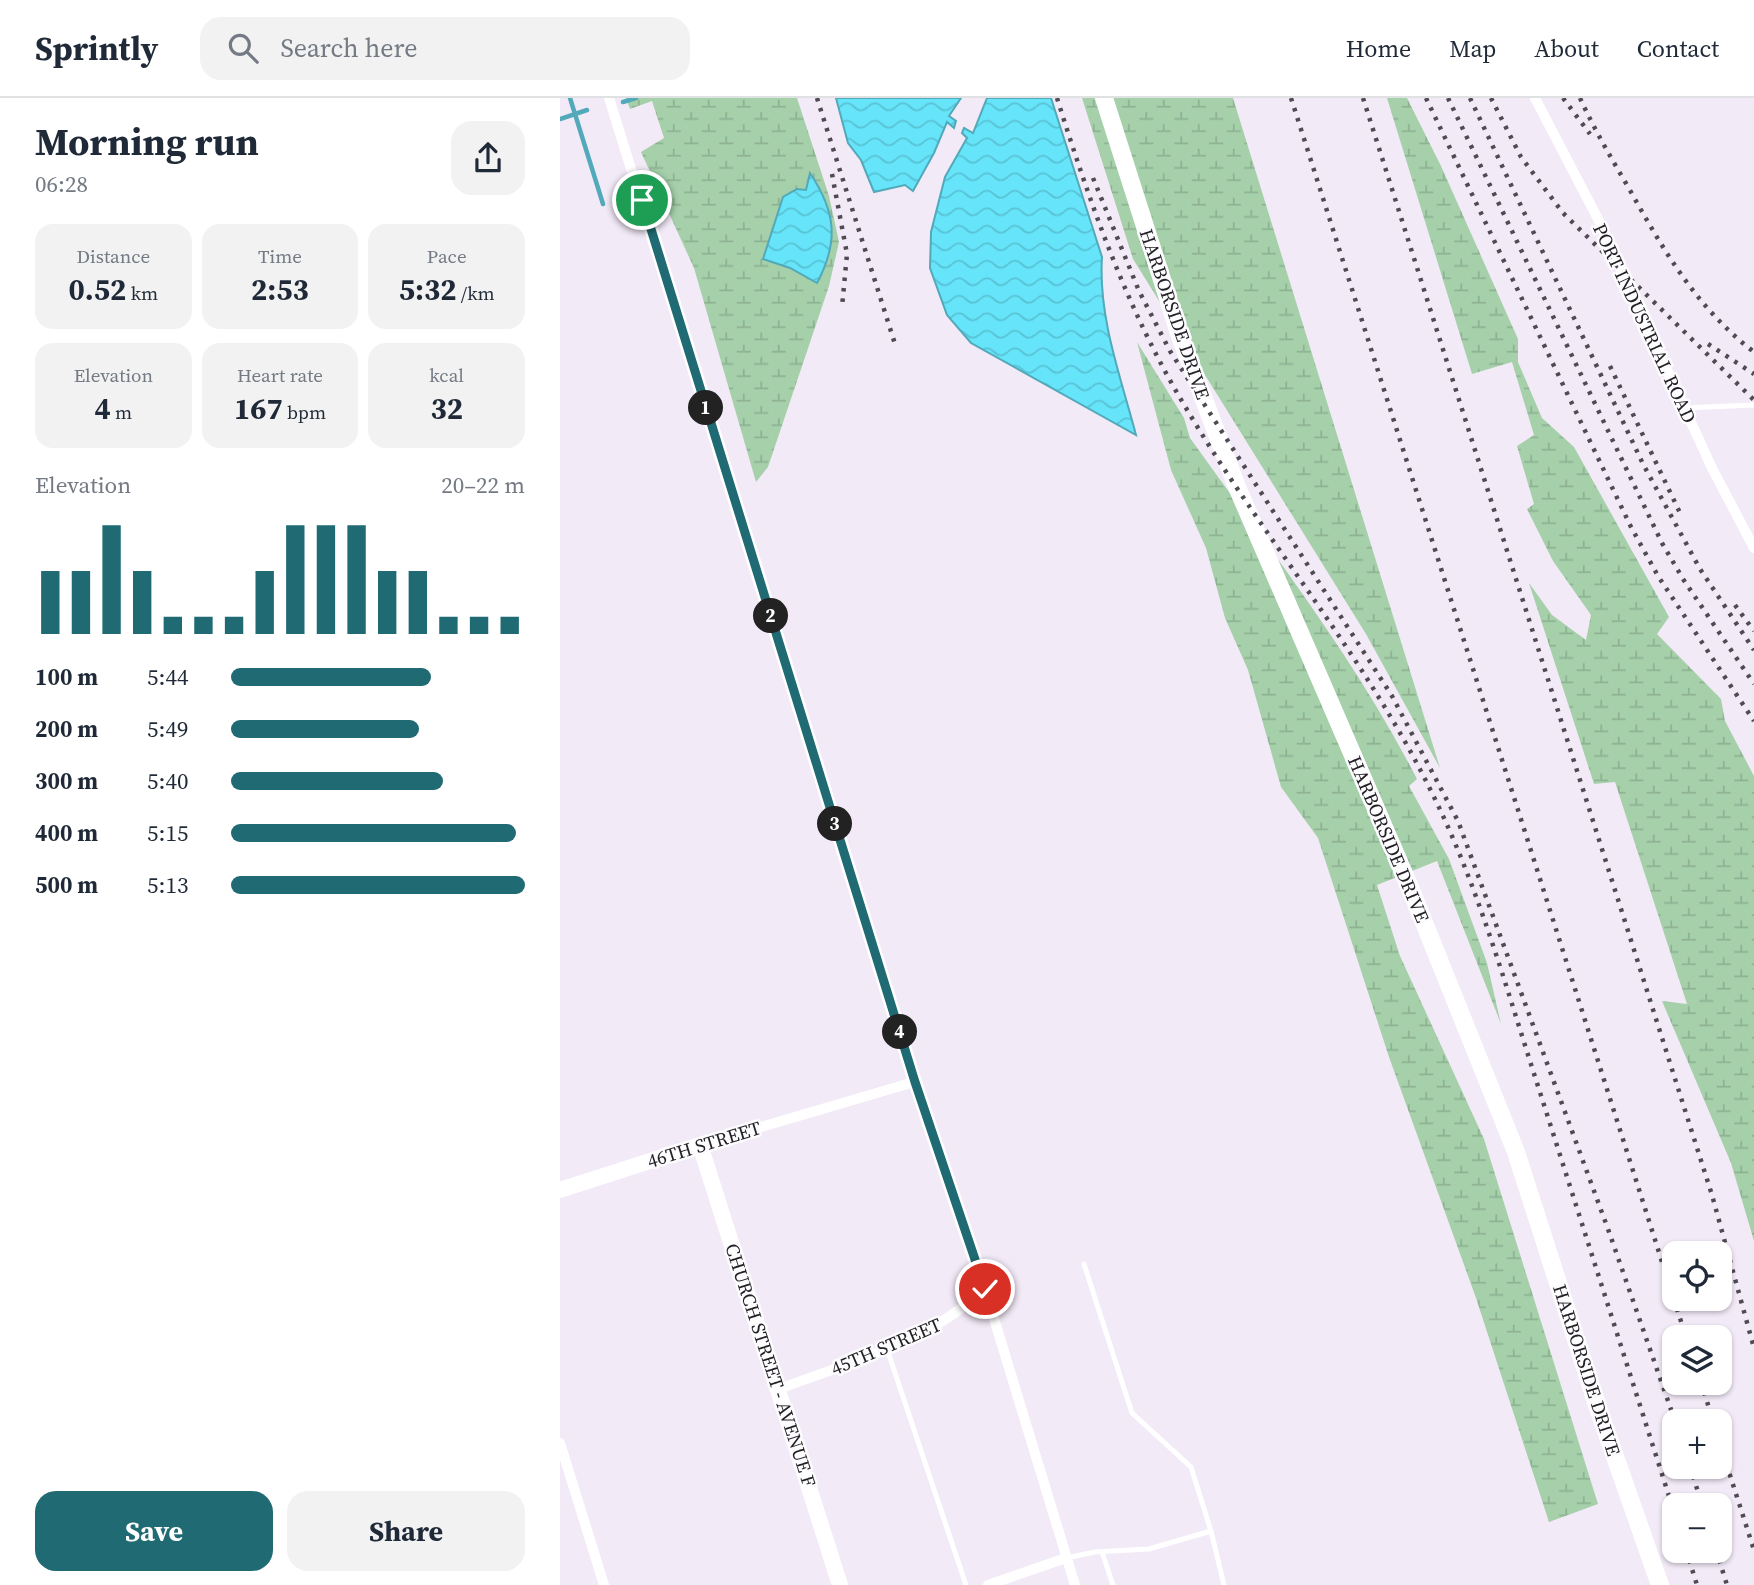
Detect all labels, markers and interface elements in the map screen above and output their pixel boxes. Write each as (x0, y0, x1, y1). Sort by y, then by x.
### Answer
search box (200, 17, 690, 80)
text: Sprintly (35, 26, 158, 71)
icon: search (224, 29, 262, 67)
text: Search here (280, 30, 418, 66)
text: Home (1346, 32, 1411, 65)
text: Map (1449, 32, 1496, 65)
text: About (1534, 32, 1599, 65)
text: Contact (1637, 32, 1719, 65)
text: Morning run (35, 116, 259, 168)
button: share (451, 121, 525, 195)
text: 06:28 (35, 168, 88, 200)
pin (612, 170, 672, 230)
icon: arrive (623, 181, 661, 219)
street label: PORT INDUSTRIAL ROAD (1587, 219, 1703, 427)
street label: HARBORSIDE DRIVE (1134, 225, 1216, 403)
text: Distance (77, 243, 150, 269)
text: Time (258, 243, 302, 269)
text: Pace (427, 243, 467, 269)
text: 0.52 (68, 269, 126, 310)
text: 2:53 (251, 269, 309, 310)
text: 5:32 (399, 269, 456, 310)
text: km (126, 280, 158, 306)
text: /km (456, 280, 495, 306)
text: Elevation (74, 362, 153, 388)
text: Heart rate (237, 362, 323, 388)
text: kcal (429, 362, 464, 388)
text: 4 (94, 388, 111, 429)
text: 167 (234, 388, 283, 429)
text: 32 (430, 388, 463, 429)
pin: 1 (688, 390, 724, 426)
text: 1 (700, 394, 711, 420)
text: m (111, 399, 132, 425)
text: bpm (283, 399, 326, 425)
text: Elevation (35, 469, 131, 501)
text: 20–22 m (441, 469, 525, 501)
pin: 2 (754, 598, 788, 634)
text: 2 (765, 602, 776, 628)
text: 100 m (35, 661, 98, 693)
text: 5:44 (147, 661, 188, 693)
text: 200 m (35, 713, 98, 745)
text: 5:49 (147, 713, 188, 745)
street label: HARBORSIDE DRIVE (1342, 752, 1436, 926)
text: 300 m (35, 765, 98, 797)
text: 5:40 (147, 765, 188, 797)
pin: 3 (818, 806, 852, 842)
text: 3 (829, 810, 840, 836)
text: 400 m (35, 817, 98, 849)
text: 5:15 (147, 817, 188, 849)
text: 500 m (35, 869, 98, 901)
text: 5:13 (147, 869, 188, 901)
pin: 4 (882, 1014, 918, 1049)
text: 4 (894, 1018, 905, 1044)
street label: 46TH STREET (644, 1114, 765, 1174)
street label: CHURCH STREET - AVENUE F (719, 1240, 823, 1490)
map controls (1662, 1241, 1732, 1563)
button: locate (1662, 1241, 1732, 1311)
pin (955, 1259, 1015, 1319)
icon: check (966, 1270, 1004, 1308)
street label: HARBORSIDE DRIVE (1547, 1281, 1627, 1459)
street label: 45TH STREET (827, 1311, 946, 1381)
button: layers (1662, 1325, 1732, 1395)
button: + (1662, 1409, 1732, 1479)
button: Save (35, 1491, 273, 1571)
button: Share (287, 1491, 525, 1571)
button: − (1662, 1493, 1732, 1563)

